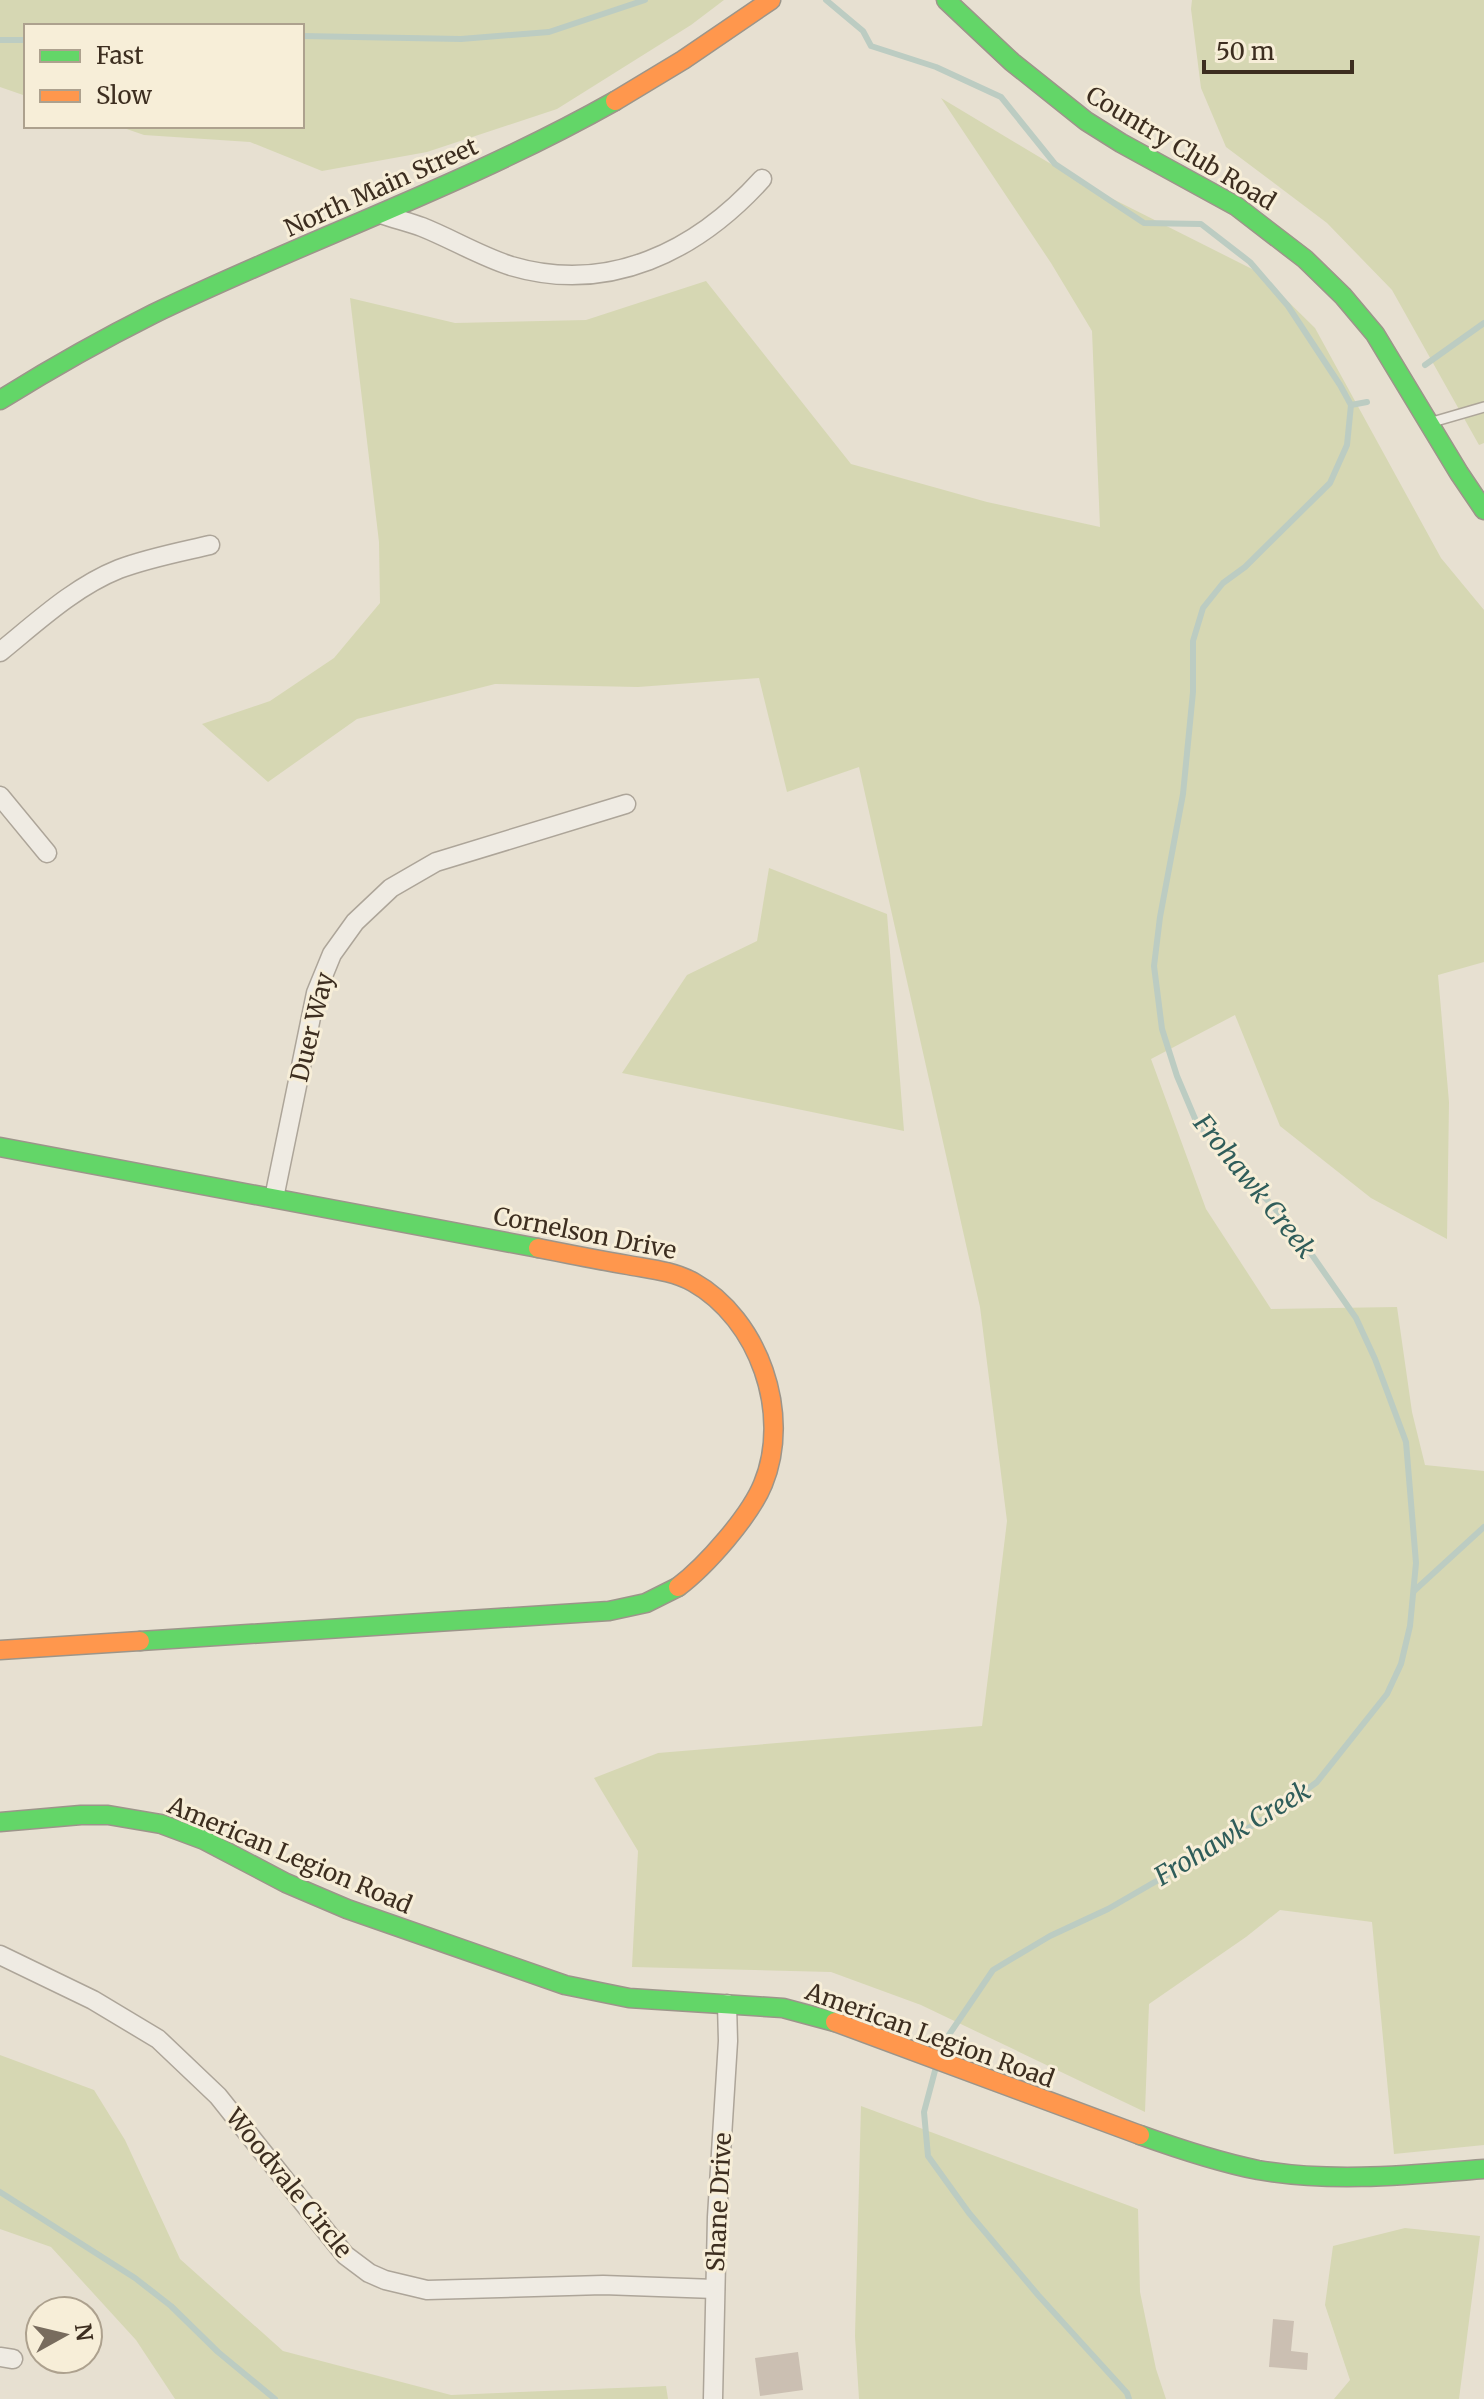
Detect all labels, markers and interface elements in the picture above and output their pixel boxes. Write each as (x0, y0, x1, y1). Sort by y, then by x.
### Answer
legend (24, 24, 304, 128)
scale bar (1204, 24, 1352, 74)
text: 50 m (1216, 36, 1275, 67)
text: Fast (96, 40, 144, 71)
street label: Country Club Road (1080, 79, 1282, 217)
text: Slow (96, 80, 152, 111)
street label: North Main Street (279, 130, 483, 244)
street label: Duer Way (283, 969, 341, 1085)
water label: Frohawk Creek (1186, 1106, 1323, 1265)
street label: Cornelson Drive (491, 1200, 679, 1266)
water label: Frohawk Creek (1147, 1774, 1316, 1893)
street label: American Legion Road (162, 1789, 417, 1921)
street label: American Legion Road (801, 1975, 1059, 2094)
street label: Woodvale Circle (218, 2101, 359, 2264)
street label: Shane Drive (700, 2132, 738, 2272)
north arrow (24, 2295, 104, 2375)
text: N (69, 2322, 99, 2343)

